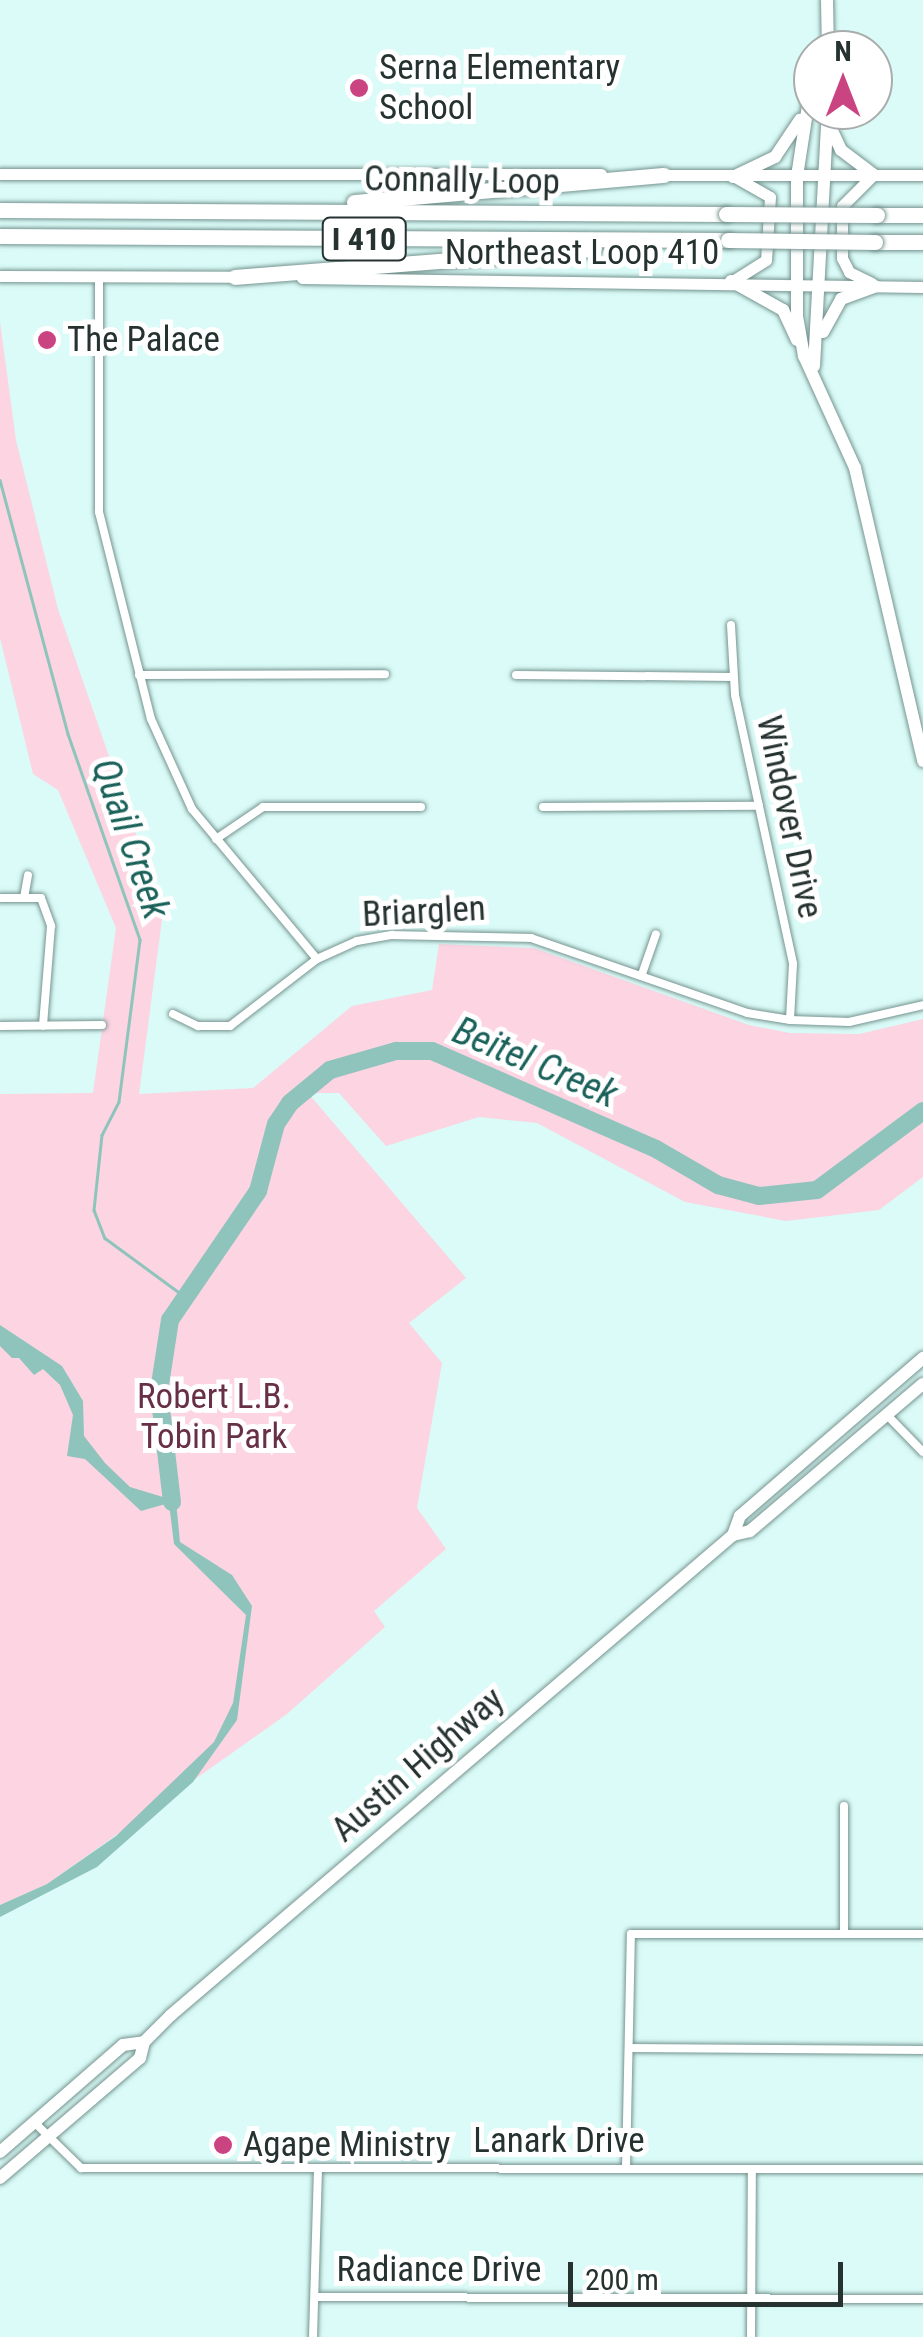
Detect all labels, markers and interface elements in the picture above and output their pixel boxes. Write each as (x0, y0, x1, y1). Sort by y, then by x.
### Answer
north arrow (793, 30, 893, 130)
text: N (834, 35, 852, 68)
place label: Serna Elementary School (379, 47, 620, 129)
marker: Serna Elementary School (348, 77, 370, 99)
street label: Connally Loop (364, 158, 560, 204)
road number: I 410 (322, 212, 406, 266)
street label: Northeast Loop 410 (445, 232, 719, 274)
place label: The Palace (67, 319, 220, 361)
marker: The Palace (36, 329, 58, 351)
street label: Windover Drive (747, 712, 831, 922)
water label: Quail Creek (81, 753, 179, 925)
street label: Briarglen (361, 888, 487, 936)
water label: Beitel Creek (446, 1008, 624, 1118)
park label: Robert L.B. Tobin Park (137, 1376, 291, 1458)
street label: Austin Highway (323, 1679, 513, 1851)
street label: Lanark Drive (473, 2120, 645, 2162)
place label: Agape Ministry (243, 2124, 450, 2166)
marker: Agape Ministry (212, 2134, 234, 2156)
scale bar (573, 2242, 848, 2304)
street label: Radiance Drive (337, 2249, 541, 2291)
text: 200 m (585, 2262, 659, 2297)

